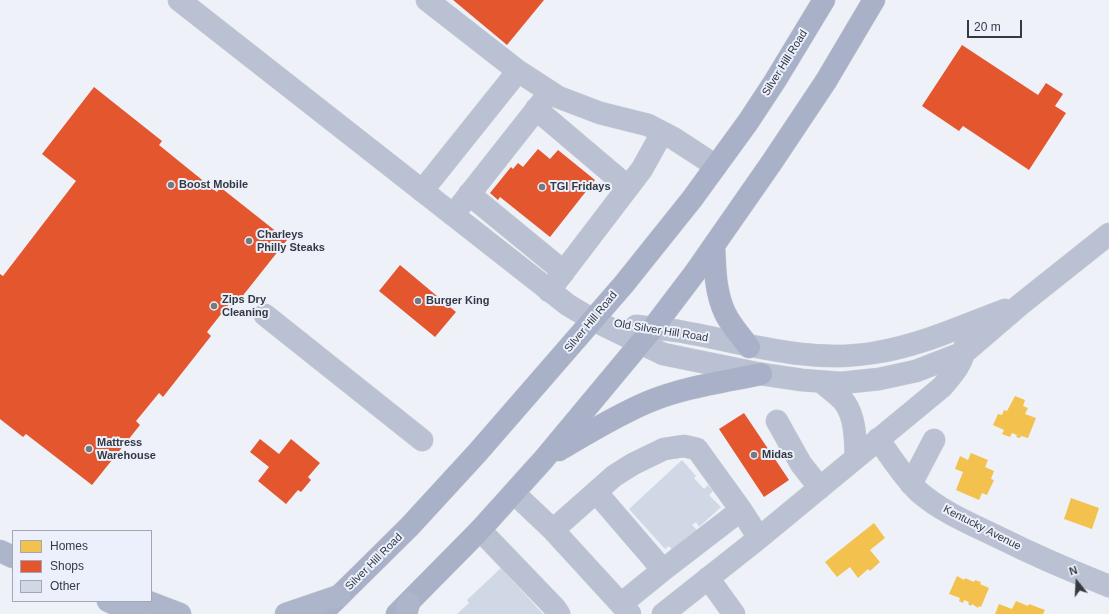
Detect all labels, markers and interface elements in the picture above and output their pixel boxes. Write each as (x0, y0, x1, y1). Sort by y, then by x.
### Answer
scale bar (969, 12, 1024, 38)
text: 20 m (974, 20, 1001, 34)
street label: Silver Hill Road (759, 28, 811, 98)
place label: Boost Mobile (179, 178, 248, 192)
marker: Boost Mobile (166, 180, 176, 190)
place label: TGI Fridays (550, 180, 611, 194)
marker: TGI Fridays (537, 182, 547, 192)
place label: Charleys Philly Steaks (257, 228, 325, 254)
marker: Charleys Philly Steaks (244, 236, 254, 246)
street label: Silver Hill Road (562, 289, 620, 355)
place label: Zips Dry Cleaning (222, 293, 268, 319)
place label: Burger King (426, 294, 490, 308)
marker: Burger King (413, 296, 423, 306)
marker: Zips Dry Cleaning (209, 301, 219, 311)
street label: Old Silver Hill Road (613, 317, 709, 345)
place label: Mattress Warehouse (97, 436, 156, 462)
marker: Mattress Warehouse (84, 444, 94, 454)
place label: Midas (762, 448, 793, 462)
marker: Midas (749, 450, 759, 460)
street label: Kentucky Avenue (941, 503, 1023, 553)
legend (12, 530, 152, 602)
street label: Silver Hill Road (343, 531, 405, 593)
text: Homes (50, 539, 88, 553)
text: Shops (50, 559, 84, 573)
north arrow (1057, 562, 1097, 602)
text: N (1068, 564, 1079, 578)
text: Other (50, 579, 80, 593)

